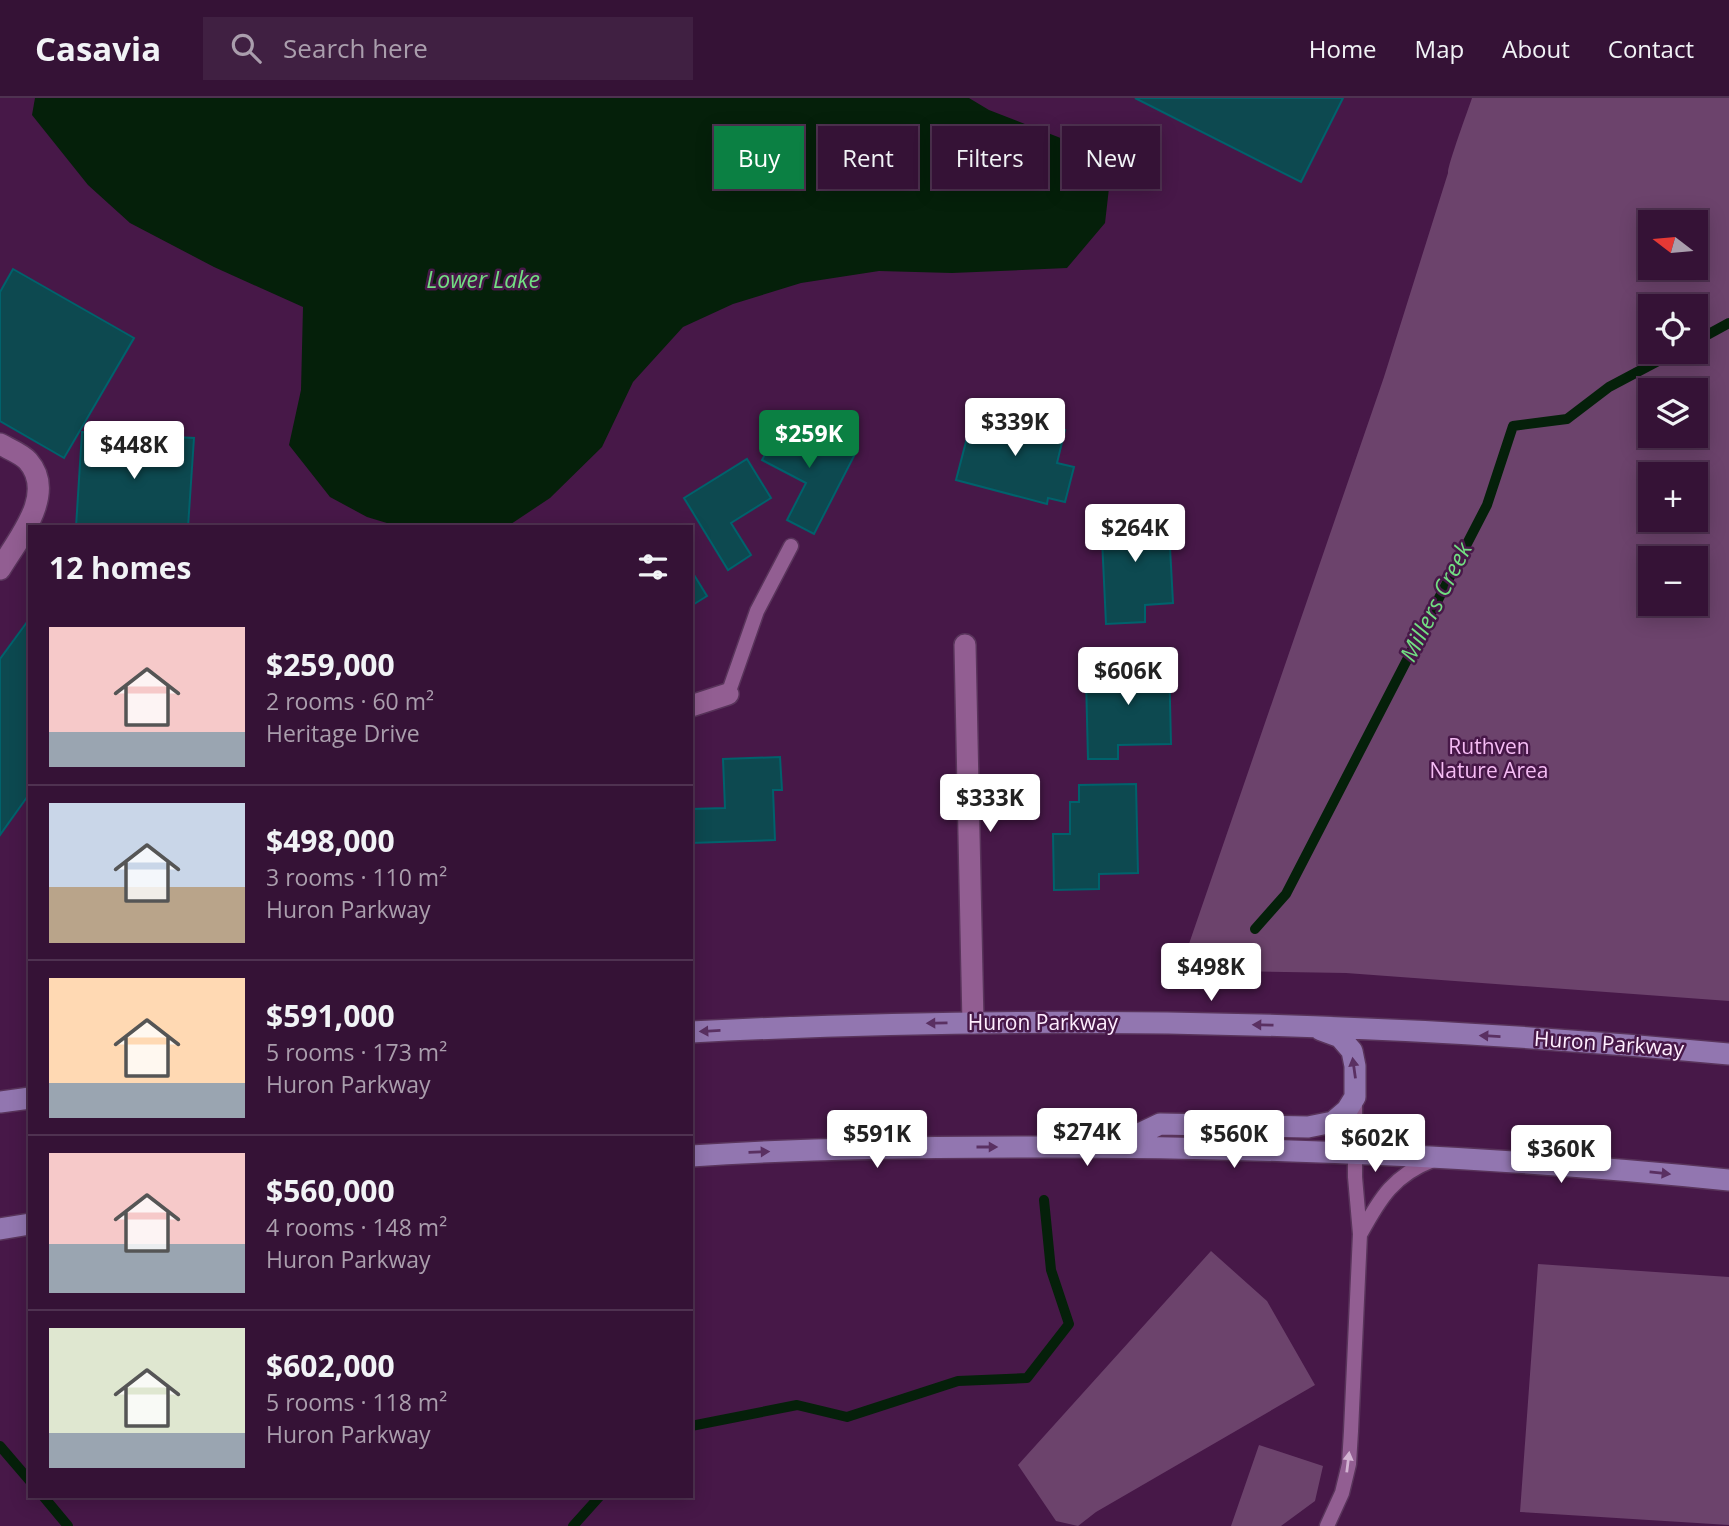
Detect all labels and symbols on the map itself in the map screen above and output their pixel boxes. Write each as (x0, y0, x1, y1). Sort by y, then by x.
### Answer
north arrow (1638, 210, 1708, 280)
water label: Lower Lake (426, 263, 540, 295)
pin: $339K (966, 398, 1064, 458)
pin: $259K (760, 410, 858, 470)
pin: $448K (85, 422, 183, 481)
pin: $264K (1086, 504, 1184, 564)
water label: Millers Creek (1391, 536, 1479, 667)
pin: $606K (1079, 648, 1177, 707)
park label: Ruthven Nature Area (1430, 732, 1549, 784)
pin: $333K (941, 774, 1039, 834)
pin: $498K (1162, 944, 1260, 1003)
street label: Huron Parkway (968, 1008, 1119, 1036)
one-way arrow (926, 1017, 948, 1029)
one-way arrow (1251, 1019, 1273, 1031)
street label: Huron Parkway (1533, 1024, 1685, 1062)
one-way arrow (699, 1025, 721, 1036)
one-way arrow (1479, 1031, 1501, 1042)
one-way arrow (1349, 1057, 1360, 1079)
pin: $274K (1038, 1108, 1136, 1168)
pin: $591K (828, 1110, 926, 1170)
pin: $560K (1185, 1110, 1283, 1170)
pin: $602K (1326, 1114, 1424, 1174)
pin: $360K (1512, 1126, 1610, 1185)
one-way arrow (976, 1141, 998, 1153)
one-way arrow (749, 1146, 771, 1158)
one-way arrow (1649, 1168, 1671, 1179)
one-way arrow (1343, 1450, 1354, 1472)

